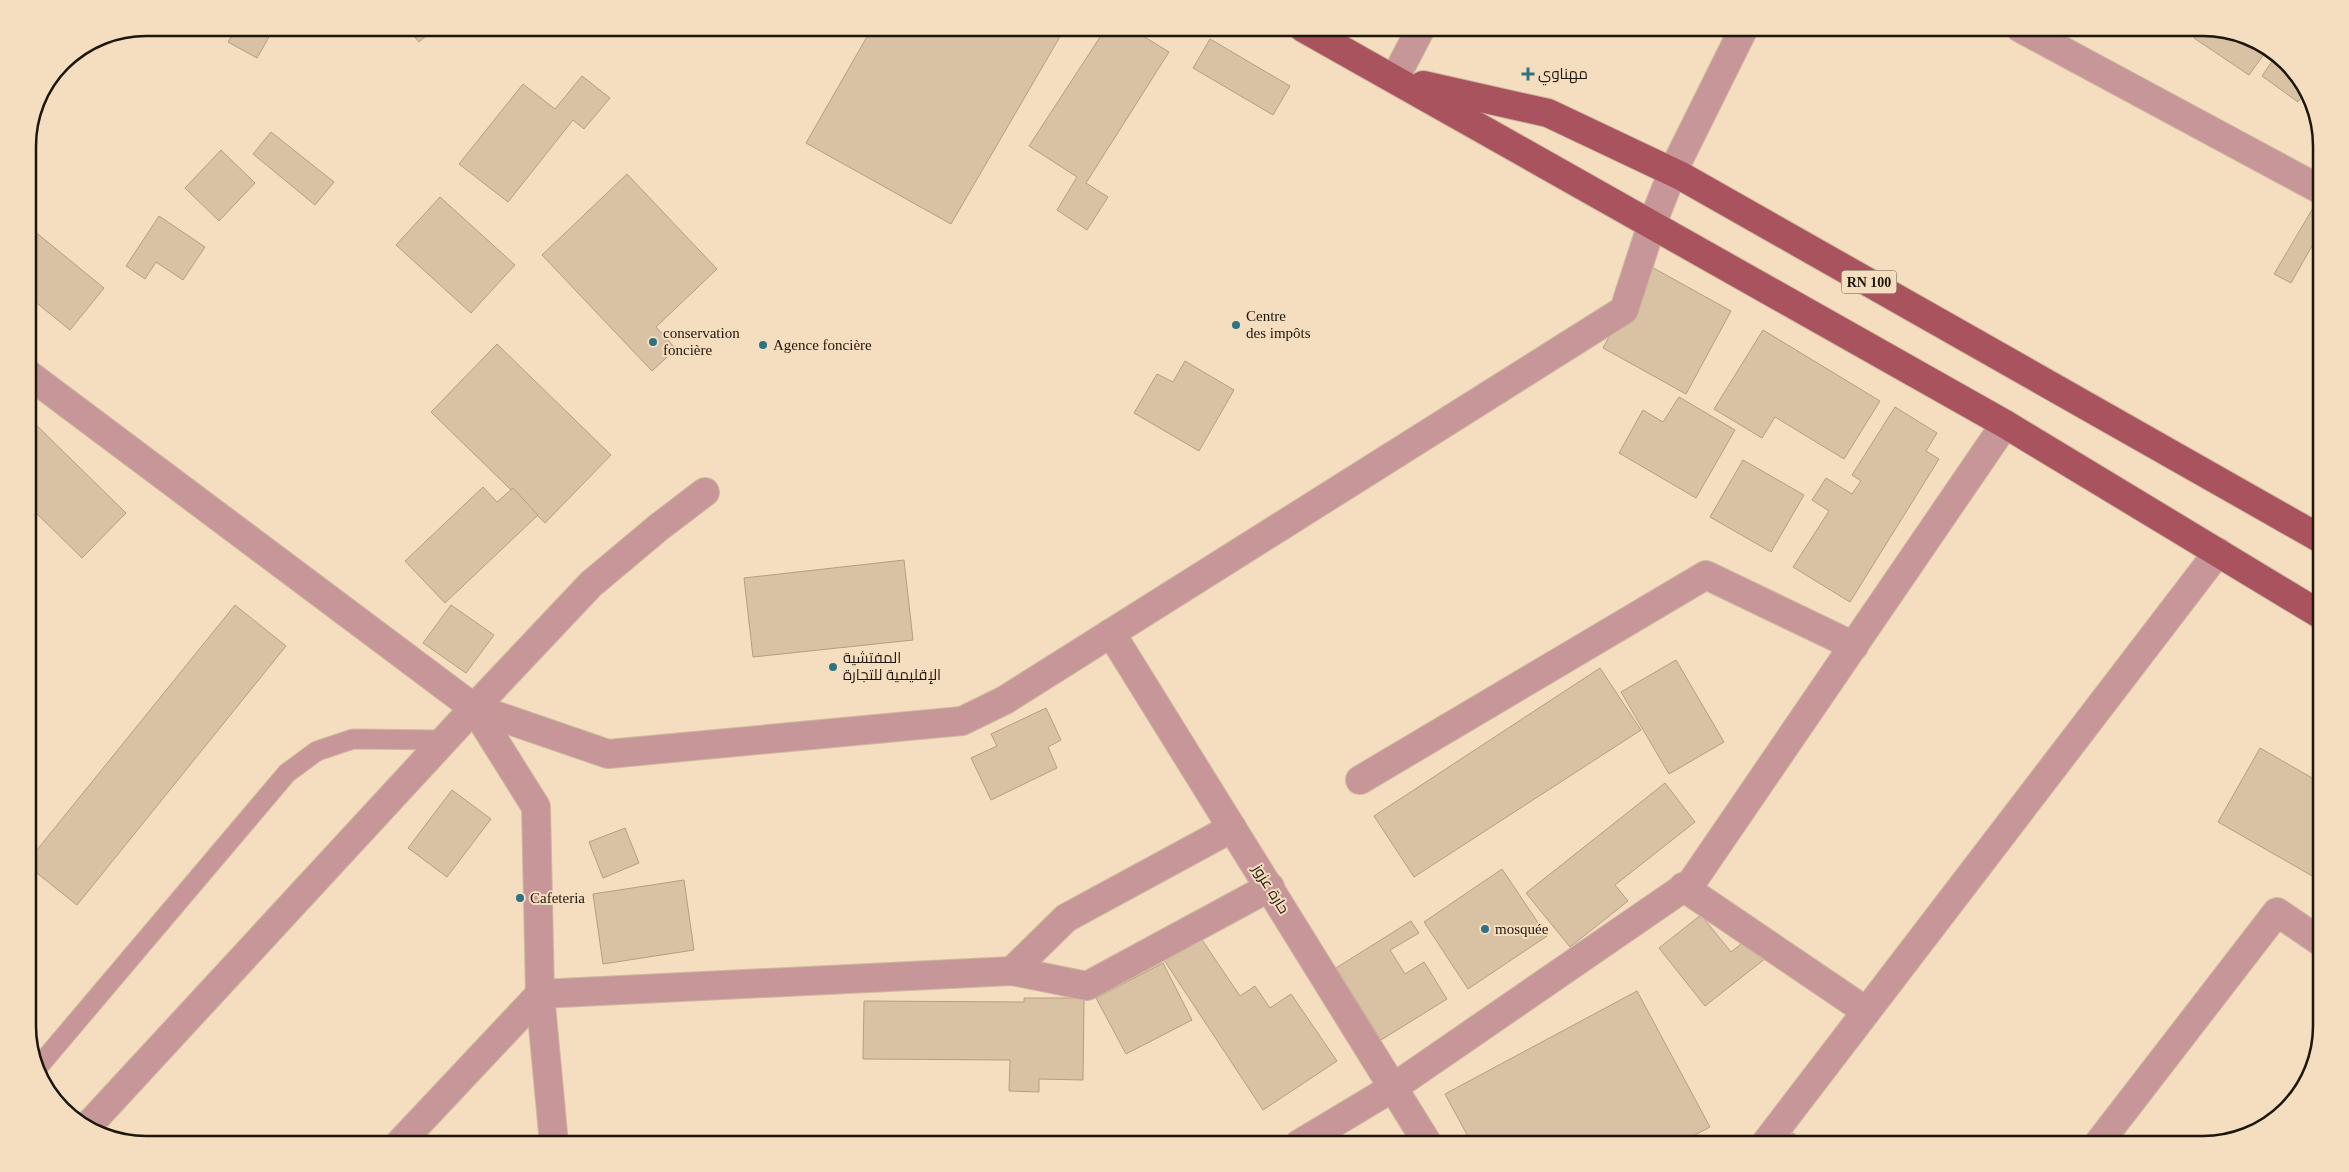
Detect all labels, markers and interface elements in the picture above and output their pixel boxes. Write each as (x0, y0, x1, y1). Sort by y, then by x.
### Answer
place label: مهناوي (1538, 66, 1588, 86)
marker: مهناوي (1522, 68, 1534, 80)
road number: RN 100 (1842, 270, 1896, 294)
place label: Centre des impôts (1246, 308, 1311, 341)
marker: Centre des impôts (1230, 319, 1242, 331)
place label: conservation foncière (663, 325, 740, 358)
marker: conservation foncière (647, 336, 659, 348)
place label: Agence foncière (773, 337, 872, 353)
marker: Agence foncière (757, 339, 769, 351)
place label: المفتشية الإقليمية للتجارة (843, 650, 941, 684)
marker: المفتشية الإقليمية للتجارة (827, 661, 839, 673)
street label: حارة عزوز (1248, 861, 1292, 917)
place label: Cafeteria (530, 890, 585, 906)
marker: Cafeteria (514, 892, 526, 904)
place label: mosquée (1495, 921, 1549, 937)
marker: mosquée (1479, 923, 1491, 935)

